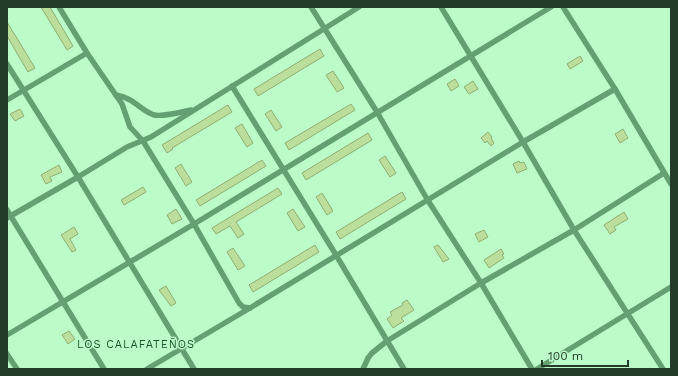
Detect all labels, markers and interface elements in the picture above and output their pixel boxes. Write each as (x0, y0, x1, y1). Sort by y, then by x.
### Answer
district label: LOS CALAFATEÑOS (77, 338, 195, 351)
scale bar (542, 342, 628, 368)
text: 100 m (548, 349, 583, 363)

